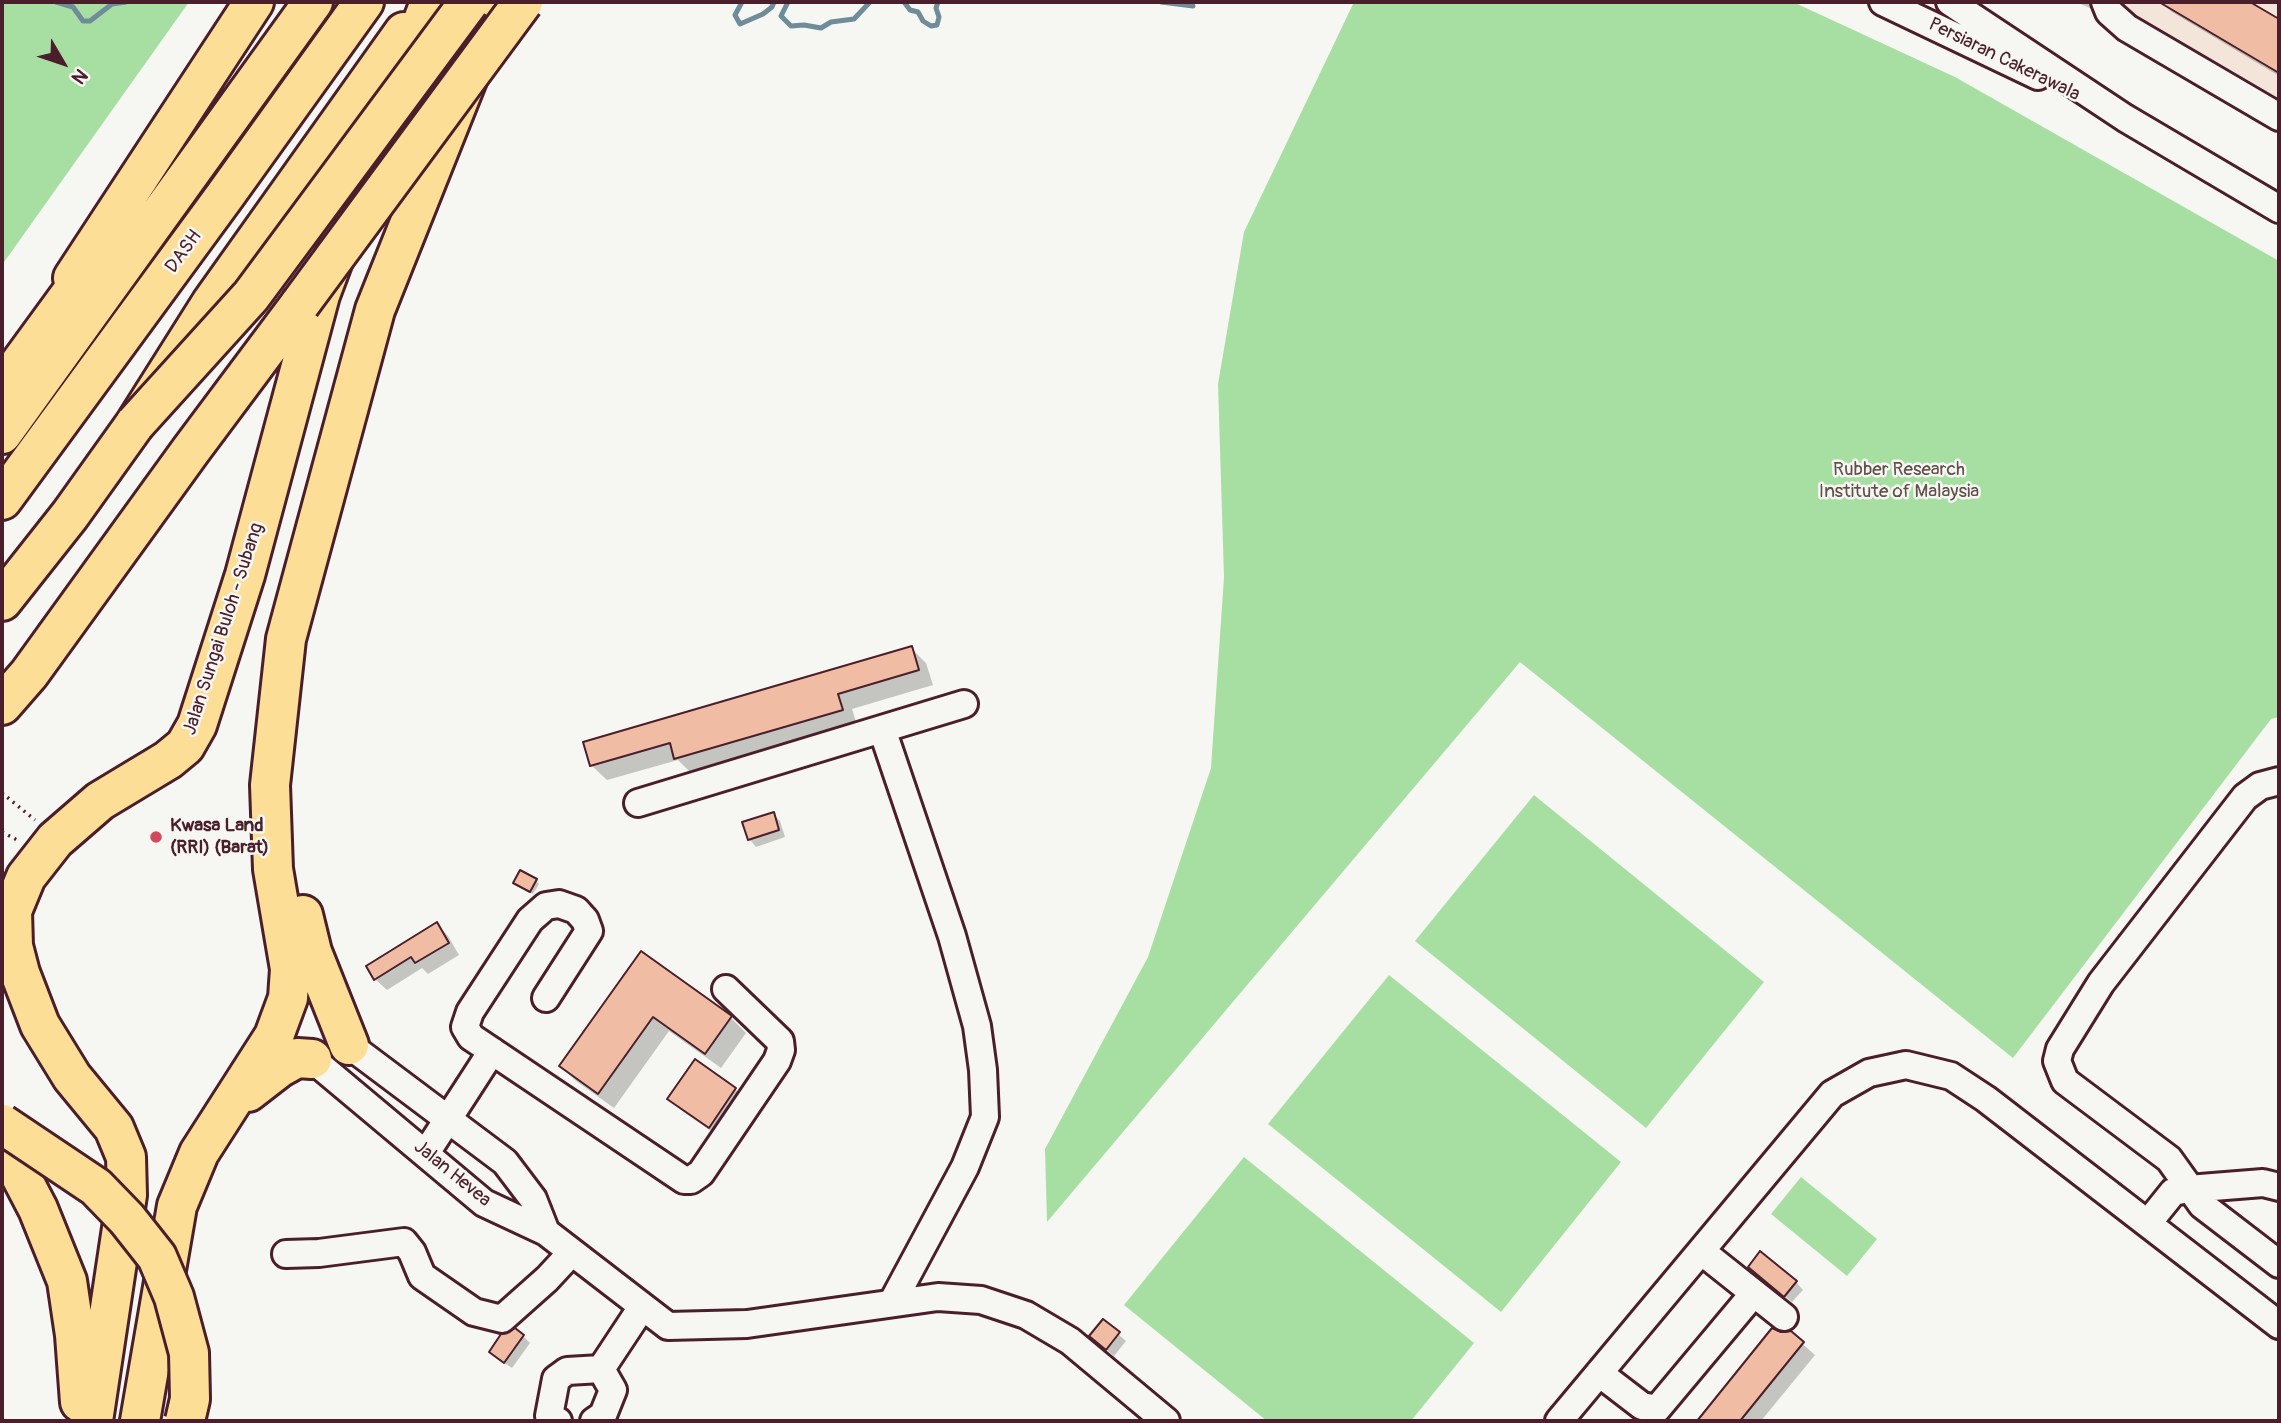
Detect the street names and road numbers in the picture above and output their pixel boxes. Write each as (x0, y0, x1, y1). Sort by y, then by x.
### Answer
street label: Persiaran Cakerawala (1925, 13, 2083, 107)
street label: DASH (161, 226, 207, 278)
street label: Jalan Sungai Buloh - Subang (179, 520, 269, 738)
street label: Jalan Hevea (409, 1136, 495, 1212)

